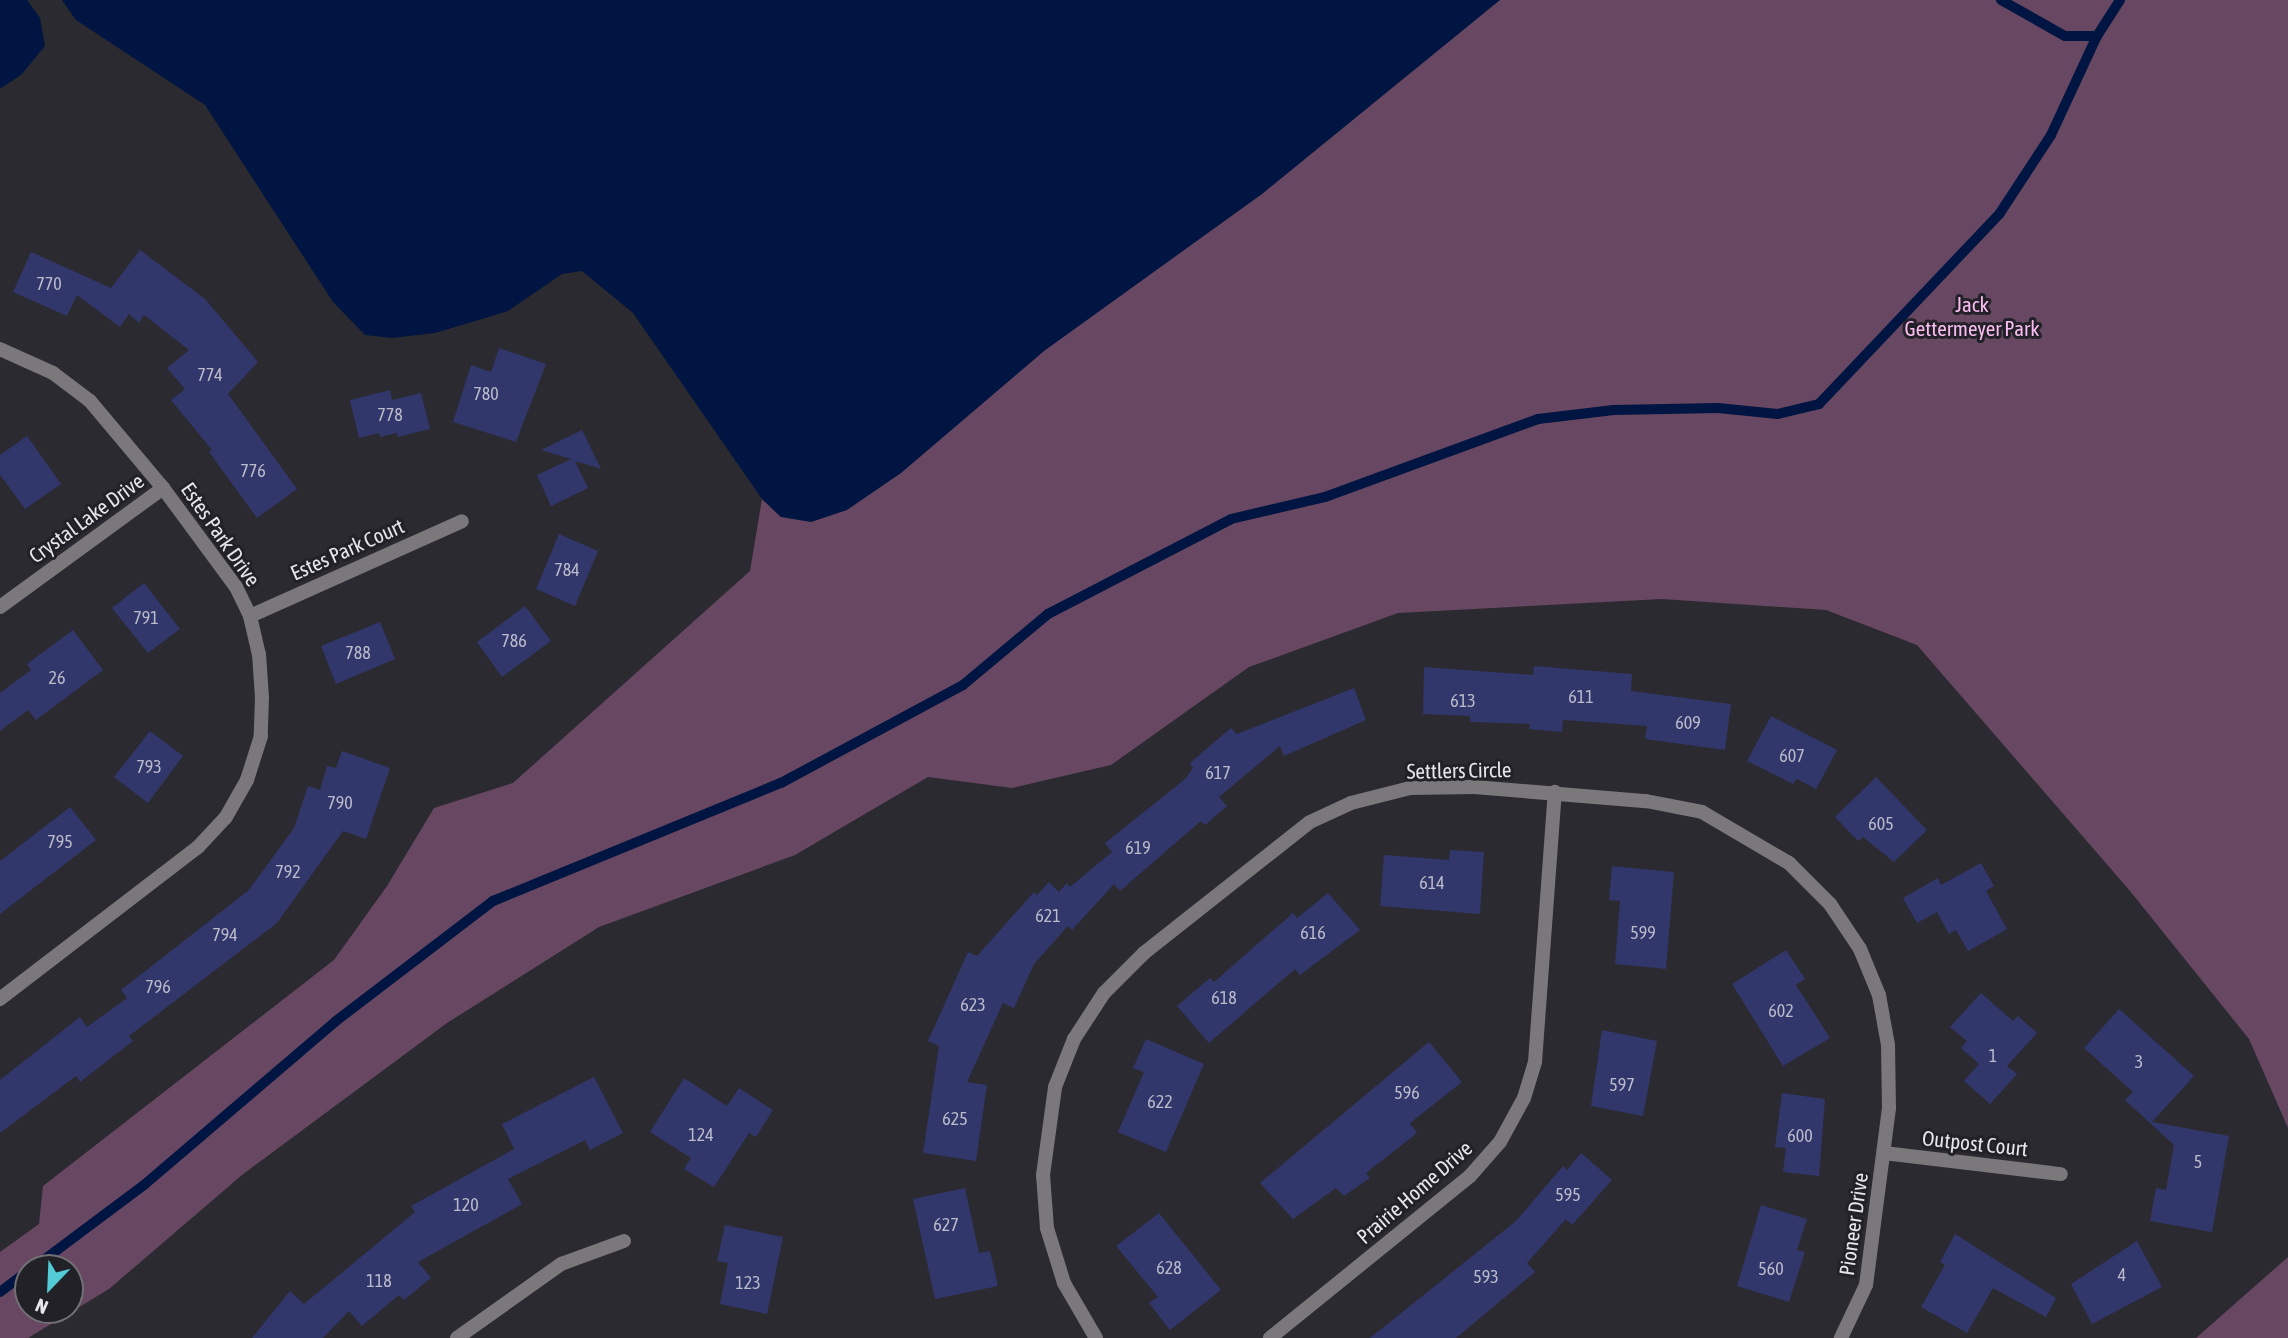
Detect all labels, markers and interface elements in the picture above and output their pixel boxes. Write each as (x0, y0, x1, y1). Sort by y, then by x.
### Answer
house number: 770 (36, 273, 62, 295)
park label: Jack Gettermeyer Park (1905, 291, 2039, 341)
house number: 774 (197, 364, 223, 386)
house number: 780 (473, 383, 499, 405)
house number: 778 (377, 404, 403, 426)
house number: 776 (240, 460, 266, 482)
street label: Crystal Lake Drive (24, 468, 148, 568)
street label: Estes Park Drive (176, 477, 266, 591)
street label: Estes Park Court (286, 513, 408, 585)
house number: 784 (554, 559, 580, 581)
house number: 791 (133, 607, 159, 629)
house number: 786 (501, 630, 527, 652)
house number: 788 (345, 642, 371, 664)
house number: 26 (49, 667, 65, 689)
house number: 611 (1568, 686, 1594, 708)
house number: 613 (1450, 690, 1476, 712)
house number: 609 (1675, 712, 1701, 734)
house number: 607 (1779, 745, 1805, 767)
house number: 793 (136, 756, 162, 778)
street label: Settlers Circle (1406, 756, 1512, 784)
house number: 617 (1205, 762, 1231, 784)
house number: 790 (327, 792, 353, 814)
house number: 605 (1868, 813, 1894, 835)
house number: 795 (47, 831, 73, 853)
house number: 619 (1125, 837, 1151, 859)
house number: 792 (275, 861, 301, 883)
house number: 614 (1419, 872, 1445, 894)
house number: 621 (1035, 905, 1061, 927)
house number: 616 (1300, 922, 1326, 944)
house number: 599 (1630, 922, 1656, 944)
house number: 794 (212, 924, 238, 946)
house number: 796 (145, 976, 171, 998)
house number: 618 (1211, 987, 1237, 1009)
house number: 623 (960, 994, 986, 1016)
house number: 602 (1768, 1000, 1794, 1022)
house number: 1 (1989, 1045, 1997, 1067)
house number: 3 (2135, 1051, 2143, 1073)
house number: 597 (1609, 1074, 1635, 1096)
house number: 596 (1394, 1082, 1420, 1104)
house number: 622 (1147, 1091, 1173, 1113)
house number: 625 (942, 1108, 968, 1130)
house number: 124 (688, 1124, 714, 1146)
house number: 600 (1787, 1125, 1813, 1147)
street label: Outpost Court (1921, 1125, 2029, 1161)
street label: Prairie Home Drive (1351, 1135, 1477, 1249)
house number: 5 (2194, 1151, 2202, 1173)
street label: Pioneer Drive (1833, 1171, 1873, 1277)
house number: 595 (1555, 1184, 1581, 1206)
house number: 120 (453, 1194, 479, 1216)
house number: 627 (933, 1214, 959, 1236)
north arrow (14, 1254, 84, 1324)
house number: 628 (1156, 1257, 1182, 1279)
house number: 560 (1758, 1258, 1784, 1280)
house number: 4 (2118, 1264, 2126, 1286)
house number: 593 (1473, 1266, 1499, 1288)
house number: 118 (366, 1270, 392, 1292)
house number: 123 (735, 1272, 761, 1294)
text: N (32, 1294, 51, 1319)

